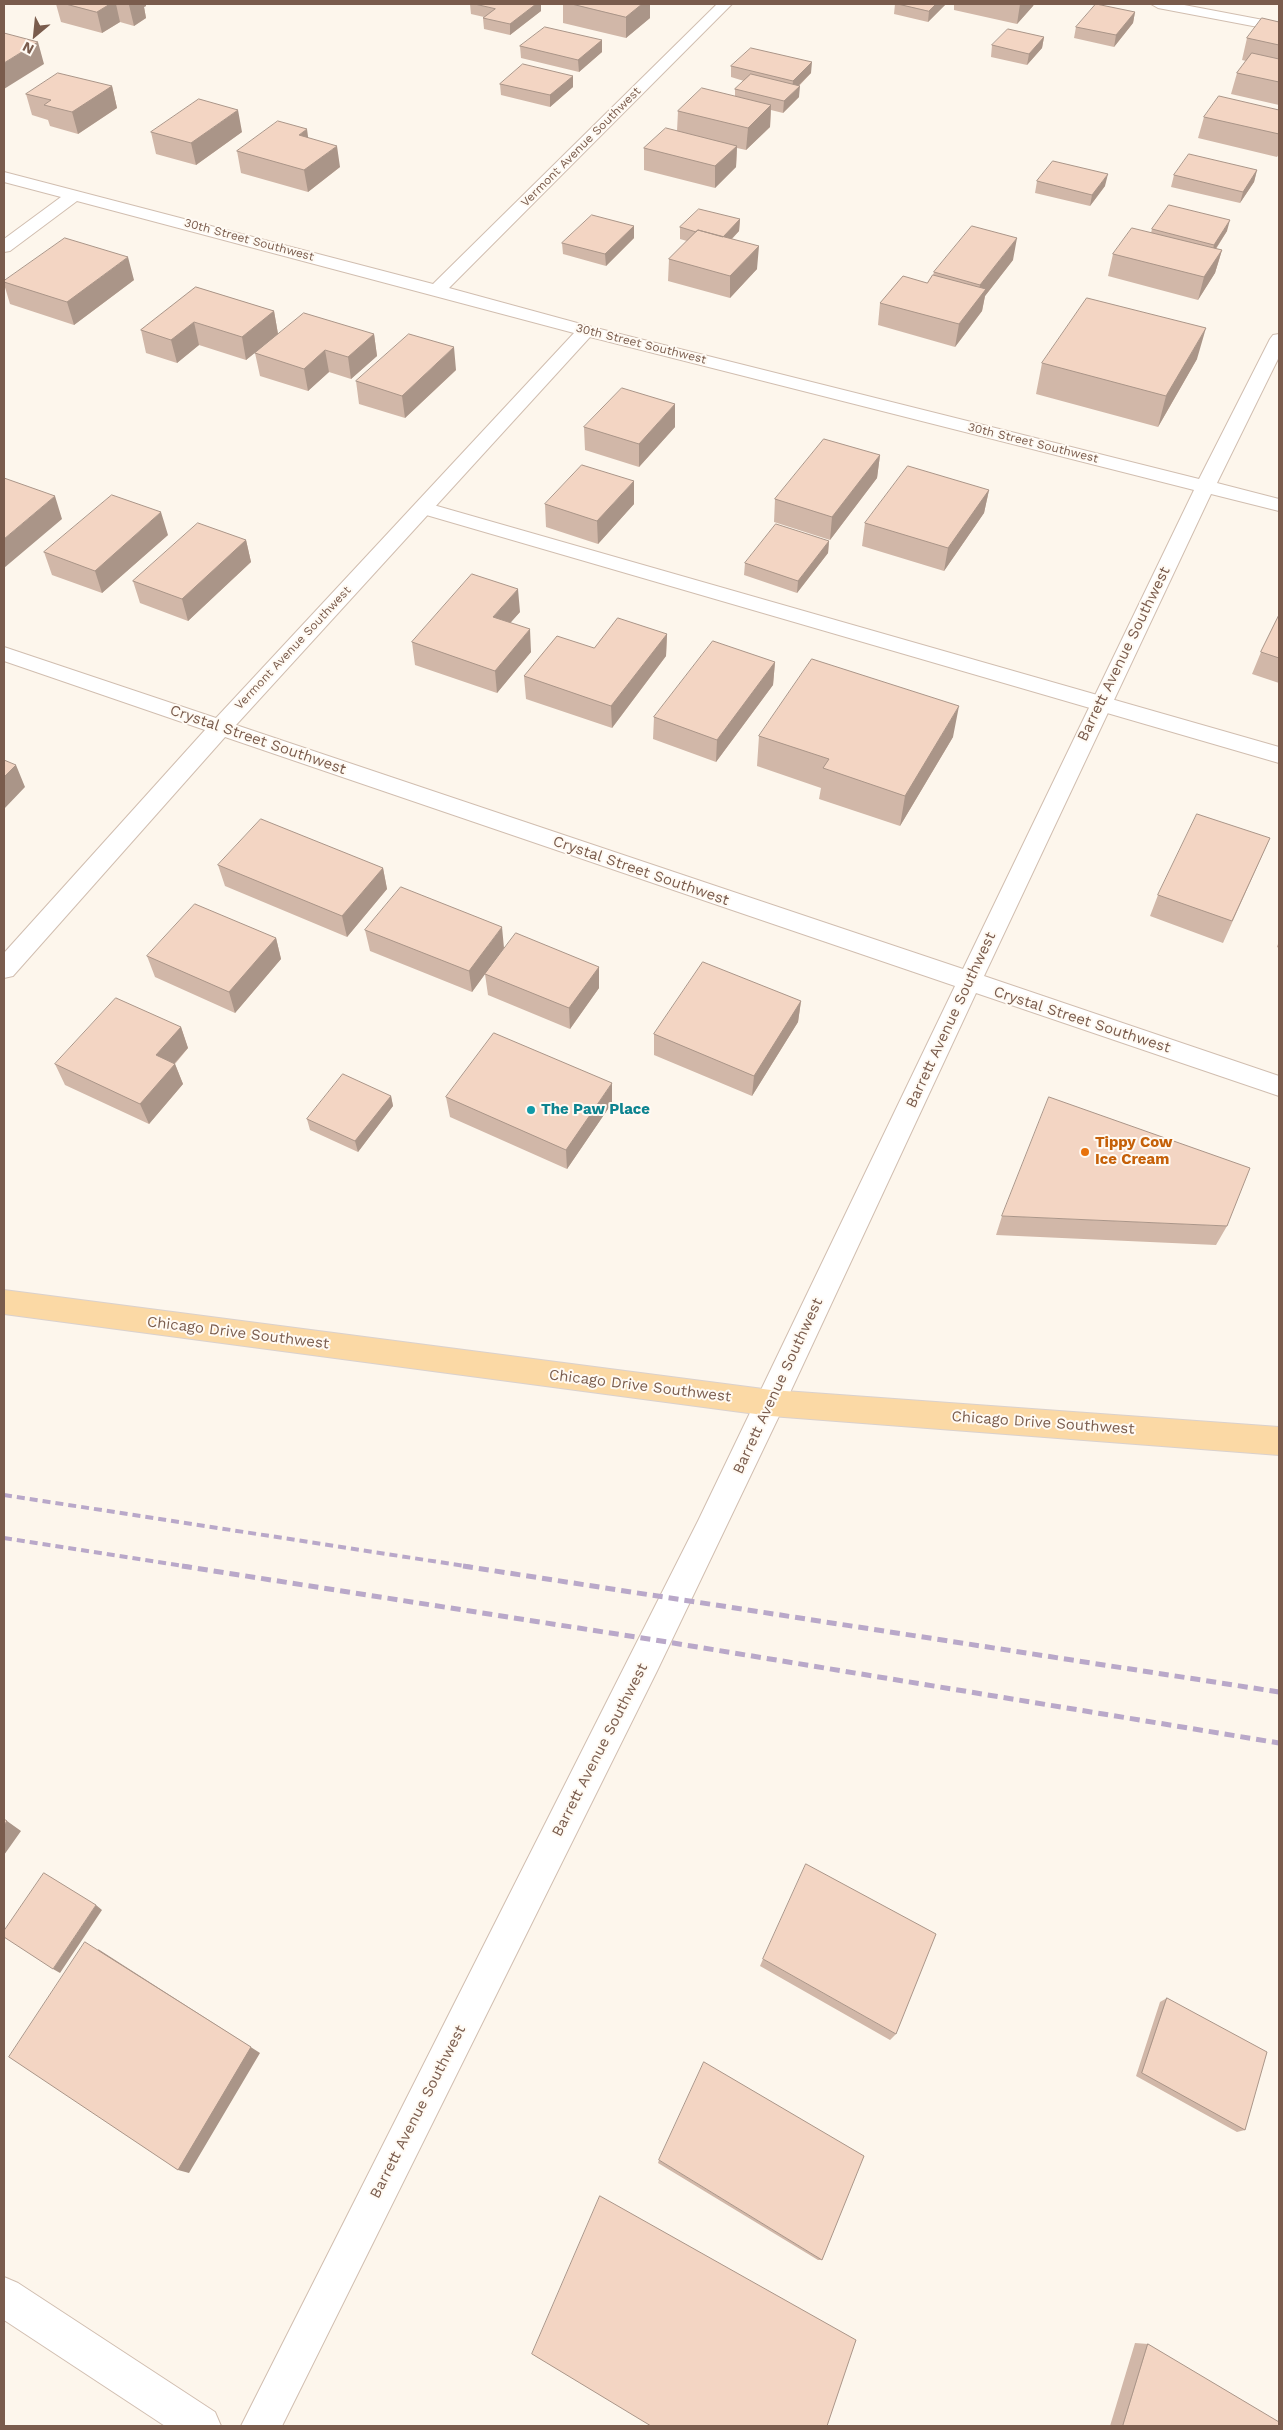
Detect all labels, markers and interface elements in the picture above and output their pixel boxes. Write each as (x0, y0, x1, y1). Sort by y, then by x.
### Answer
north arrow (10, 10, 60, 60)
text: N (20, 39, 36, 58)
street label: Vermont Avenue Southwest (518, 84, 644, 210)
street label: 30th Street Southwest (182, 216, 316, 264)
street label: 30th Street Southwest (574, 321, 708, 367)
street label: 30th Street Southwest (966, 420, 1100, 466)
street label: Barrett Avenue Southwest (1074, 564, 1174, 744)
street label: Vermont Avenue Southwest (232, 583, 354, 713)
street label: Crystal Street Southwest (168, 701, 348, 779)
street label: Crystal Street Southwest (551, 832, 731, 910)
street label: Barrett Avenue Southwest (902, 929, 1000, 1111)
street label: Crystal Street Southwest (991, 983, 1173, 1057)
place label: The Paw Place (541, 1101, 650, 1119)
marker: The Paw Place (525, 1104, 537, 1116)
place label: Tippy Cow Ice Cream (1095, 1134, 1173, 1169)
marker: Tippy Cow Ice Cream (1079, 1146, 1091, 1158)
street label: Barrett Avenue Southwest (729, 1295, 827, 1477)
street label: Chicago Drive Southwest (146, 1313, 330, 1353)
street label: Chicago Drive Southwest (548, 1366, 732, 1406)
street label: Chicago Drive Southwest (951, 1408, 1135, 1438)
street label: Barrett Avenue Southwest (548, 1660, 652, 1840)
street label: Barrett Avenue Southwest (366, 2022, 470, 2202)

